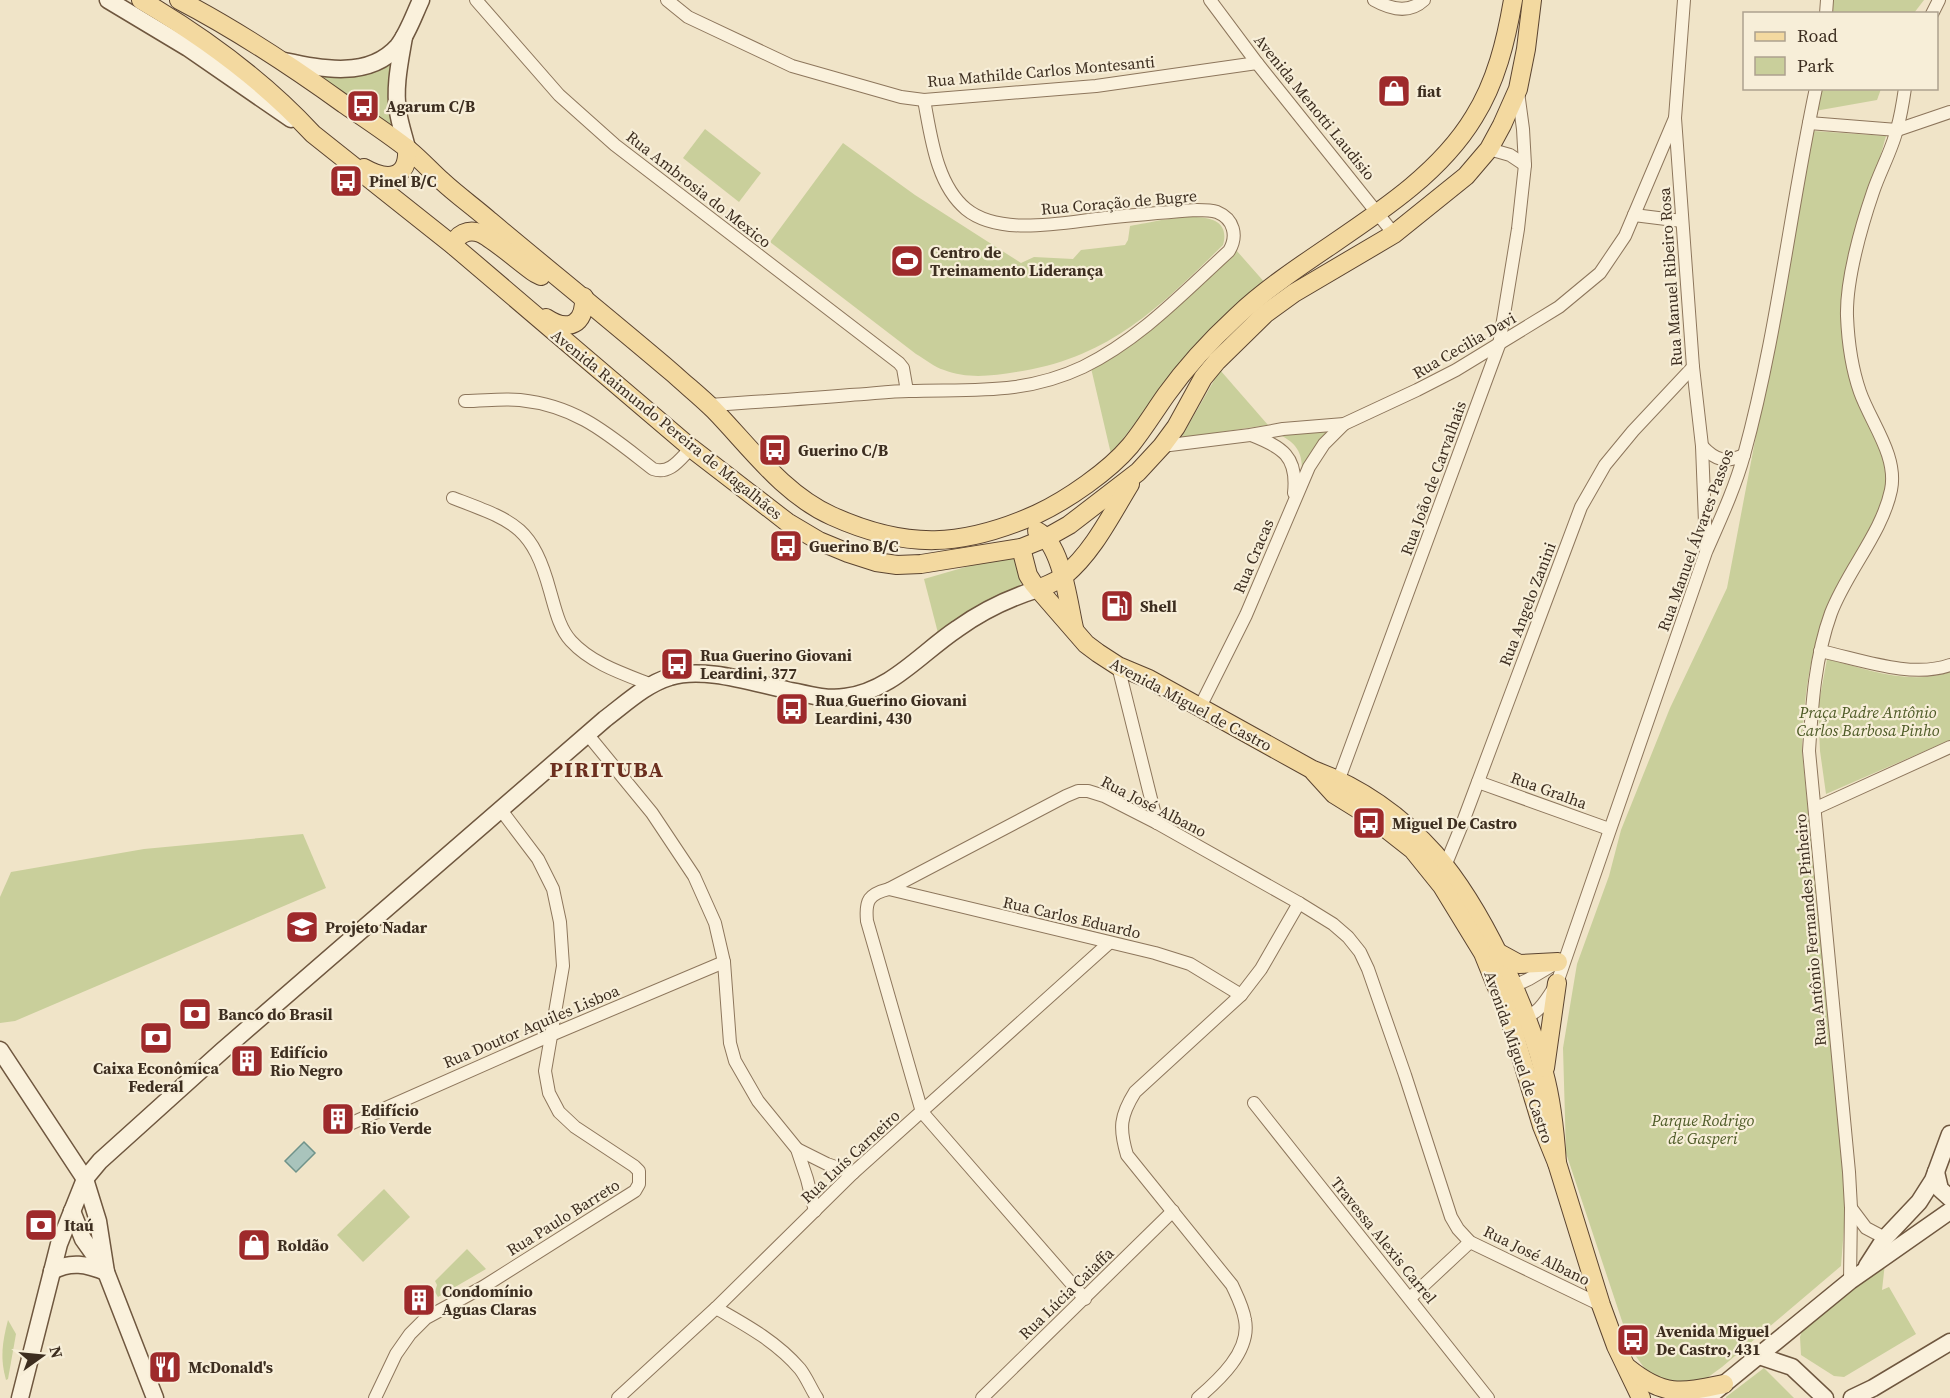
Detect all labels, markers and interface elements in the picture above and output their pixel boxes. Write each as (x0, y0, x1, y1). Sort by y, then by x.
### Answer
legend (1743, 12, 1938, 90)
text: Road (1797, 23, 1838, 48)
street label: Avenida Menotti Laudisio (1249, 29, 1381, 185)
street label: Rua Mathilde Carlos Montesanti (926, 50, 1156, 92)
text: Park (1797, 53, 1834, 78)
shop icon: fiat (1376, 73, 1412, 109)
place label: fiat (1417, 80, 1442, 102)
bus stop icon: Agarum C/B (345, 88, 381, 124)
place label: Agarum C/B (386, 95, 476, 117)
street label: Rua Ambrosia do Mexico (622, 125, 776, 253)
bus stop icon: Pinel B/C (328, 163, 364, 199)
place label: Pinel B/C (369, 170, 436, 192)
street label: Rua Coração de Bugre (1040, 184, 1198, 220)
street label: Rua Manuel Ribeiro Rosa (1653, 186, 1687, 367)
place label: Centro de Treinamento Liderança (930, 241, 1104, 281)
sports icon: Centro de Treinamento Liderança (889, 243, 925, 279)
street label: Rua Cecilia Davi (1408, 306, 1520, 383)
street label: Avenida Raimundo Pereira de Magalhães (547, 324, 787, 524)
street label: Rua João de Carvalhais (1395, 398, 1471, 558)
bus stop icon: Guerino C/B (757, 432, 793, 468)
place label: Guerino C/B (798, 439, 889, 461)
street label: Rua Manuel Álvares Passos (1652, 446, 1738, 634)
street label: Rua Cracas (1227, 515, 1279, 597)
bus stop icon: Guerino B/C (768, 528, 804, 564)
place label: Guerino B/C (809, 535, 899, 557)
street label: Rua Angelo Zanini (1493, 539, 1561, 669)
fuel station icon: Shell (1099, 588, 1135, 624)
place label: Shell (1140, 595, 1177, 617)
place label: Rua Guerino Giovani Leardini, 377 (700, 644, 852, 684)
bus stop icon: Rua Guerino Giovani Leardini, 377 (659, 646, 695, 682)
street label: Avenida Miguel de Castro (1106, 652, 1276, 756)
place label: Rua Guerino Giovani Leardini, 430 (815, 689, 967, 729)
bus stop icon: Rua Guerino Giovani Leardini, 430 (774, 691, 810, 727)
park label: Praça Padre Antônio Carlos Barbosa Pinho (1796, 701, 1940, 741)
district label: PIRITUBA (549, 754, 665, 784)
street label: Rua Gralha (1508, 766, 1591, 814)
street label: Rua José Albano (1097, 770, 1211, 842)
bus stop icon: Miguel De Castro (1351, 805, 1387, 841)
place label: Miguel De Castro (1392, 812, 1517, 834)
street label: Rua Antônio Fernandes Pinheiro (1789, 813, 1831, 1047)
street label: Rua Carlos Eduardo (1001, 890, 1143, 944)
school or university icon: Projeto Nadar (284, 909, 320, 945)
place label: Projeto Nadar (325, 916, 428, 938)
street label: Avenida Miguel de Castro (1479, 968, 1559, 1146)
street label: Rua Doutor Aquiles Lisboa (440, 979, 623, 1073)
bank icon: Banco do Brasil (177, 996, 213, 1032)
place label: Banco do Brasil (218, 1003, 333, 1025)
bank icon: Caixa Econômica Federal (138, 1020, 174, 1056)
place label: Edifício Rio Negro (270, 1041, 343, 1081)
building icon: Edifício Rio Negro (229, 1043, 265, 1079)
place label: Caixa Econômica Federal (93, 1057, 219, 1097)
place label: Edifício Rio Verde (361, 1099, 432, 1139)
building icon: Edifício Rio Verde (320, 1101, 356, 1137)
street label: Rua Luís Carneiro (796, 1104, 905, 1208)
park label: Parque Rodrigo de Gasperi (1651, 1109, 1755, 1149)
street label: Travessa Alexis Carrel (1326, 1172, 1442, 1308)
street label: Rua Paulo Barreto (502, 1173, 624, 1261)
bank icon: Itaú (23, 1207, 59, 1243)
place label: Itaú (64, 1214, 94, 1236)
street label: Rua José Albano (1480, 1220, 1594, 1290)
shop icon: Roldão (236, 1227, 272, 1263)
place label: Roldão (277, 1234, 329, 1256)
street label: Rua Lúcia Caiaffa (1014, 1241, 1119, 1344)
place label: Condomínio Aguas Claras (442, 1280, 537, 1320)
building icon: Condomínio Aguas Claras (401, 1282, 437, 1318)
place label: Avenida Miguel De Castro, 431 (1656, 1320, 1769, 1360)
bus stop icon: Avenida Miguel De Castro, 431 (1615, 1322, 1651, 1358)
north arrow (12, 1326, 72, 1386)
text: N (44, 1344, 69, 1361)
restaurant icon: McDonald's (147, 1349, 183, 1385)
place label: McDonald's (188, 1356, 273, 1378)

